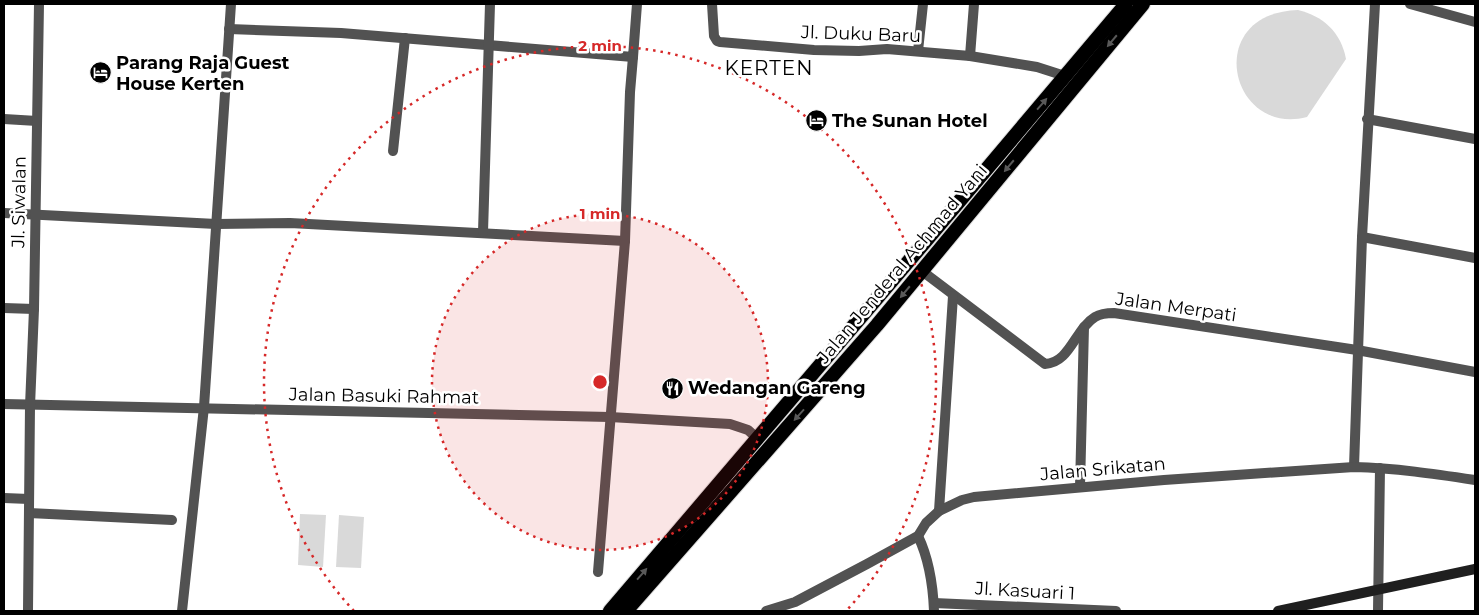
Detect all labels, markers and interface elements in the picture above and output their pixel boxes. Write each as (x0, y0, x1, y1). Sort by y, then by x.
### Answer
street label: Jl. Duku Baru (800, 21, 921, 47)
one-way arrow (1107, 35, 1118, 48)
text: 2 min (578, 36, 622, 55)
place label: Parang Raja Guest House Kerten (116, 52, 290, 95)
district label: KERTEN (725, 56, 813, 80)
hotel icon: Parang Raja Guest House Kerten (88, 61, 112, 85)
one-way arrow (1036, 97, 1047, 110)
hotel icon: The Sunan Hotel (804, 109, 828, 133)
place label: The Sunan Hotel (832, 110, 988, 132)
street label: Jl. Siwalan (7, 156, 31, 249)
street label: Jalan Jenderal Achmad Yani (812, 160, 992, 369)
one-way arrow (1003, 160, 1014, 173)
text: 1 min (580, 204, 620, 223)
one-way arrow (899, 285, 911, 297)
street label: Jalan Merpati (1113, 287, 1238, 326)
centre of rings (591, 373, 609, 391)
restaurant icon: Wedangan Gareng (660, 376, 684, 400)
place label: Wedangan Gareng (688, 377, 866, 399)
street label: Jalan Basuki Rahmat (288, 383, 479, 409)
one-way arrow (793, 408, 805, 420)
street label: Jalan Srikatan (1038, 453, 1167, 486)
one-way arrow (636, 568, 647, 581)
street label: Jl. Kasuari 1 (973, 577, 1076, 605)

